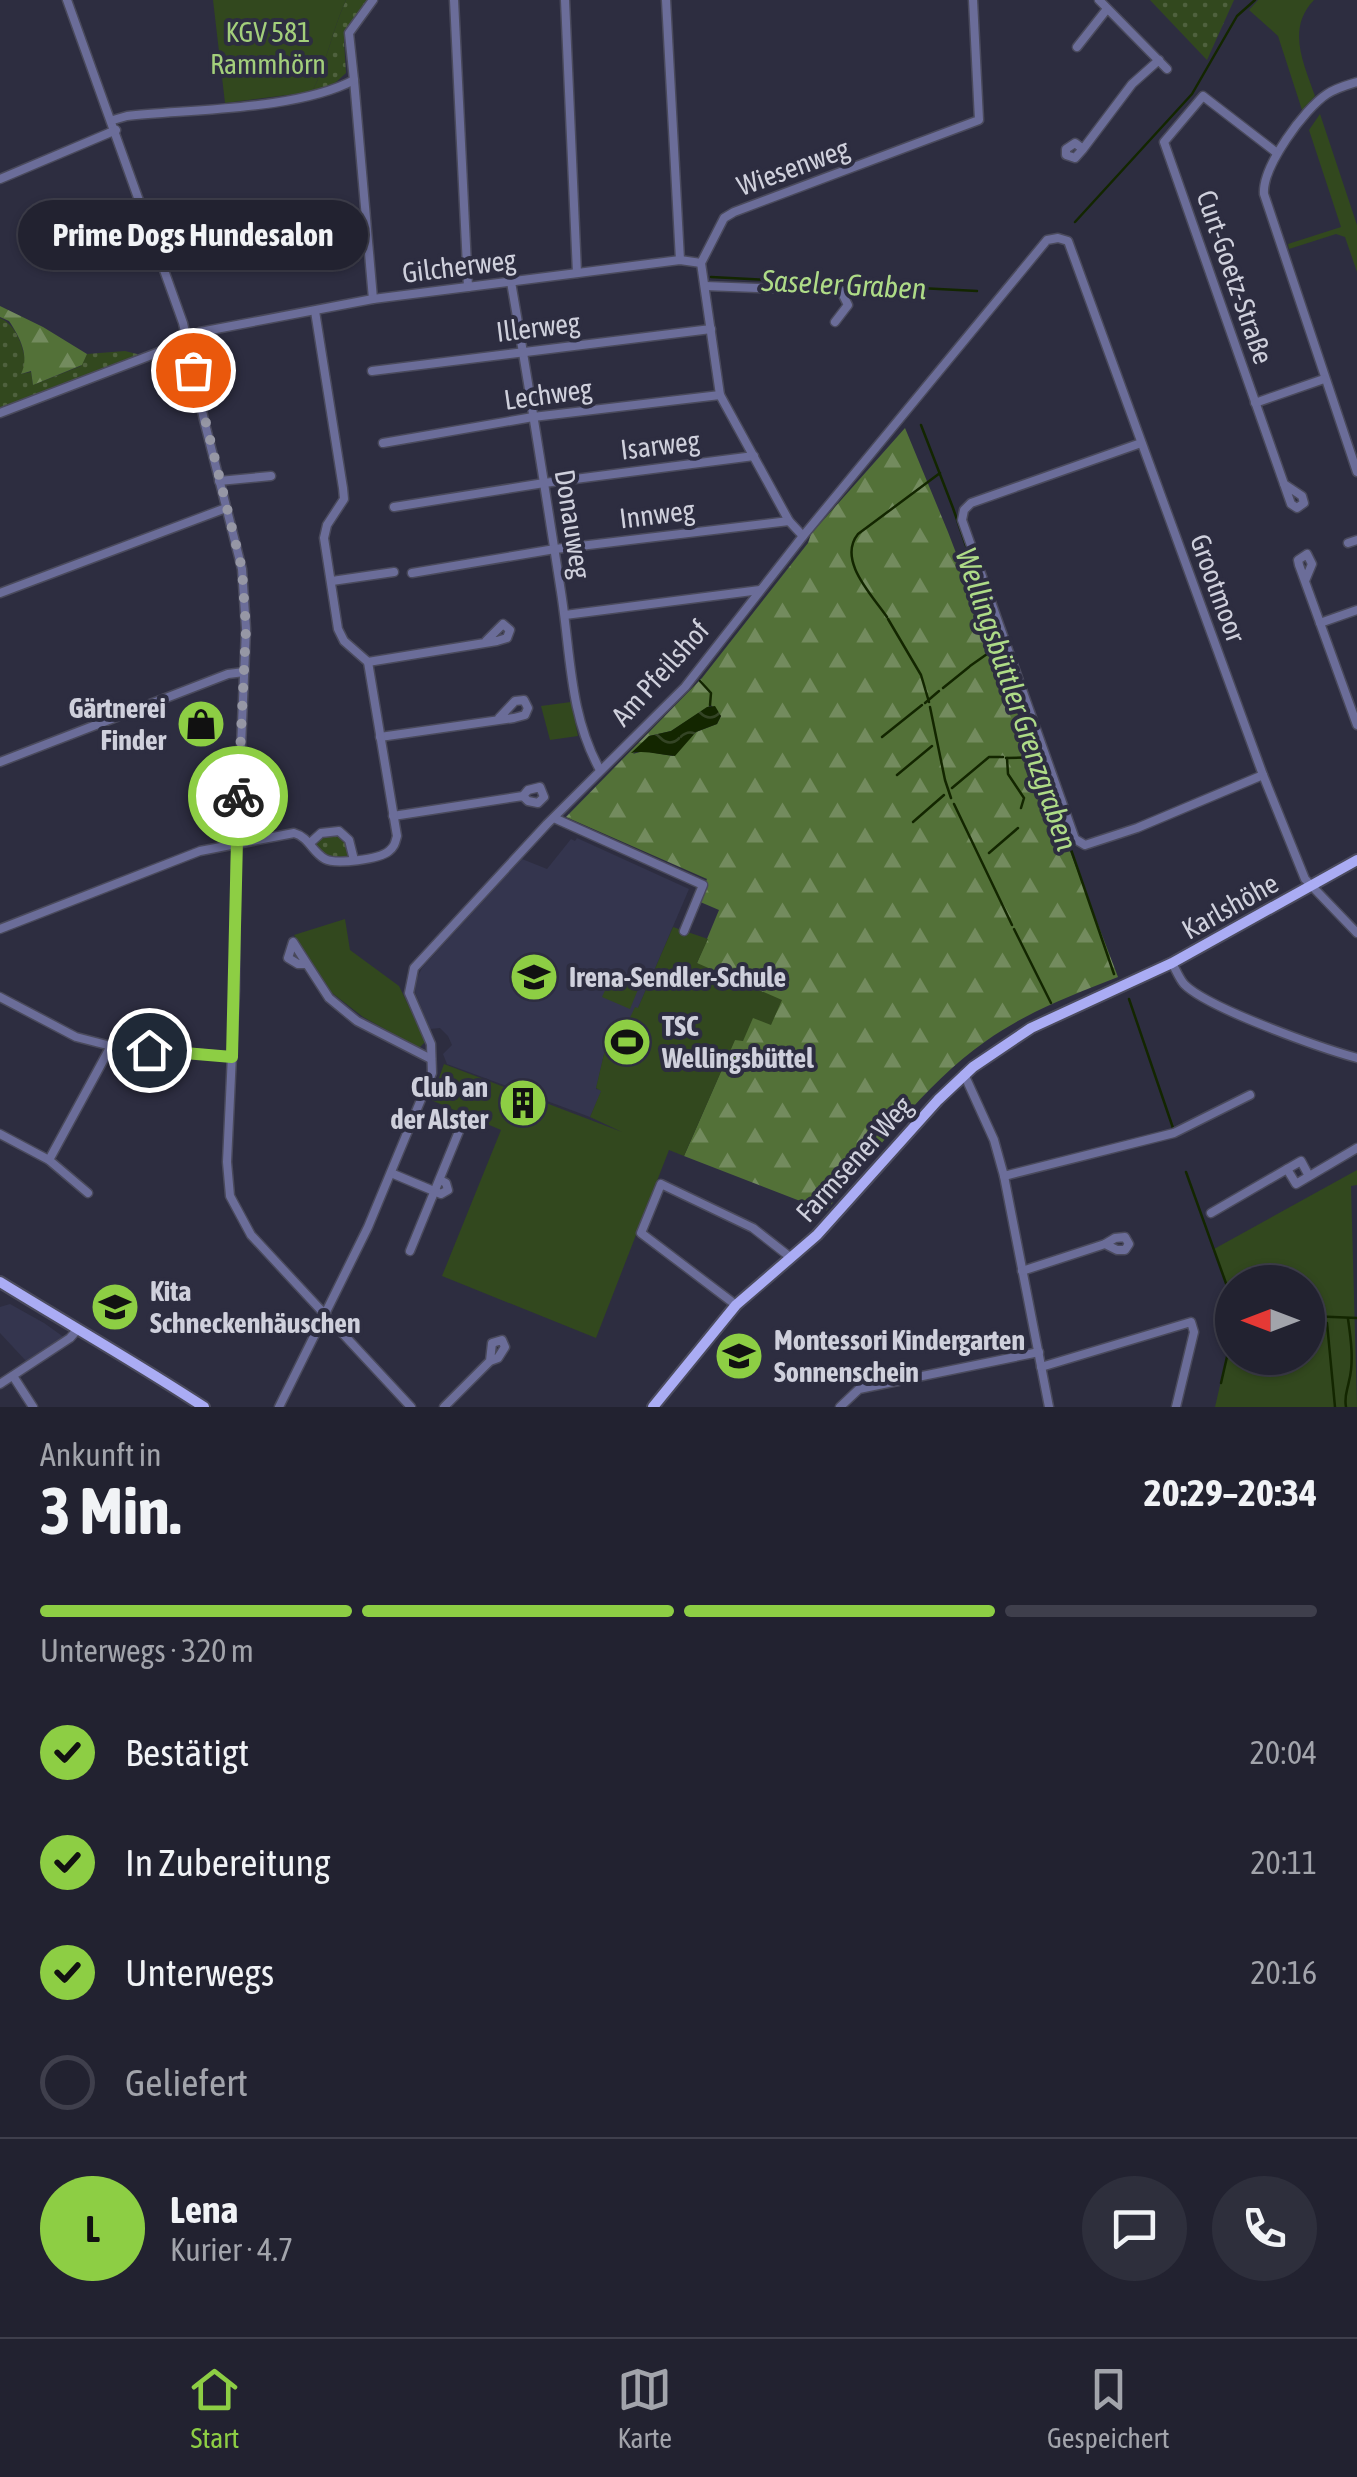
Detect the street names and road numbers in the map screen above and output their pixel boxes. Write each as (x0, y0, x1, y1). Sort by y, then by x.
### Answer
street label: Wiesenweg (733, 132, 853, 202)
street label: Curt-Goetz-Straße (1190, 186, 1280, 368)
street label: Gilcherweg (400, 243, 518, 289)
street label: Illerweg (494, 306, 582, 348)
street label: Lechweg (502, 372, 594, 416)
street label: Isarweg (619, 424, 701, 466)
street label: Donauweg (549, 467, 597, 581)
street label: Innweg (618, 494, 696, 534)
street label: Grootmoor (1184, 530, 1252, 647)
street label: Am Pfeilshof (605, 614, 716, 732)
street label: Karlshöhe (1176, 867, 1284, 945)
street label: Farmsener Weg (789, 1090, 919, 1228)

